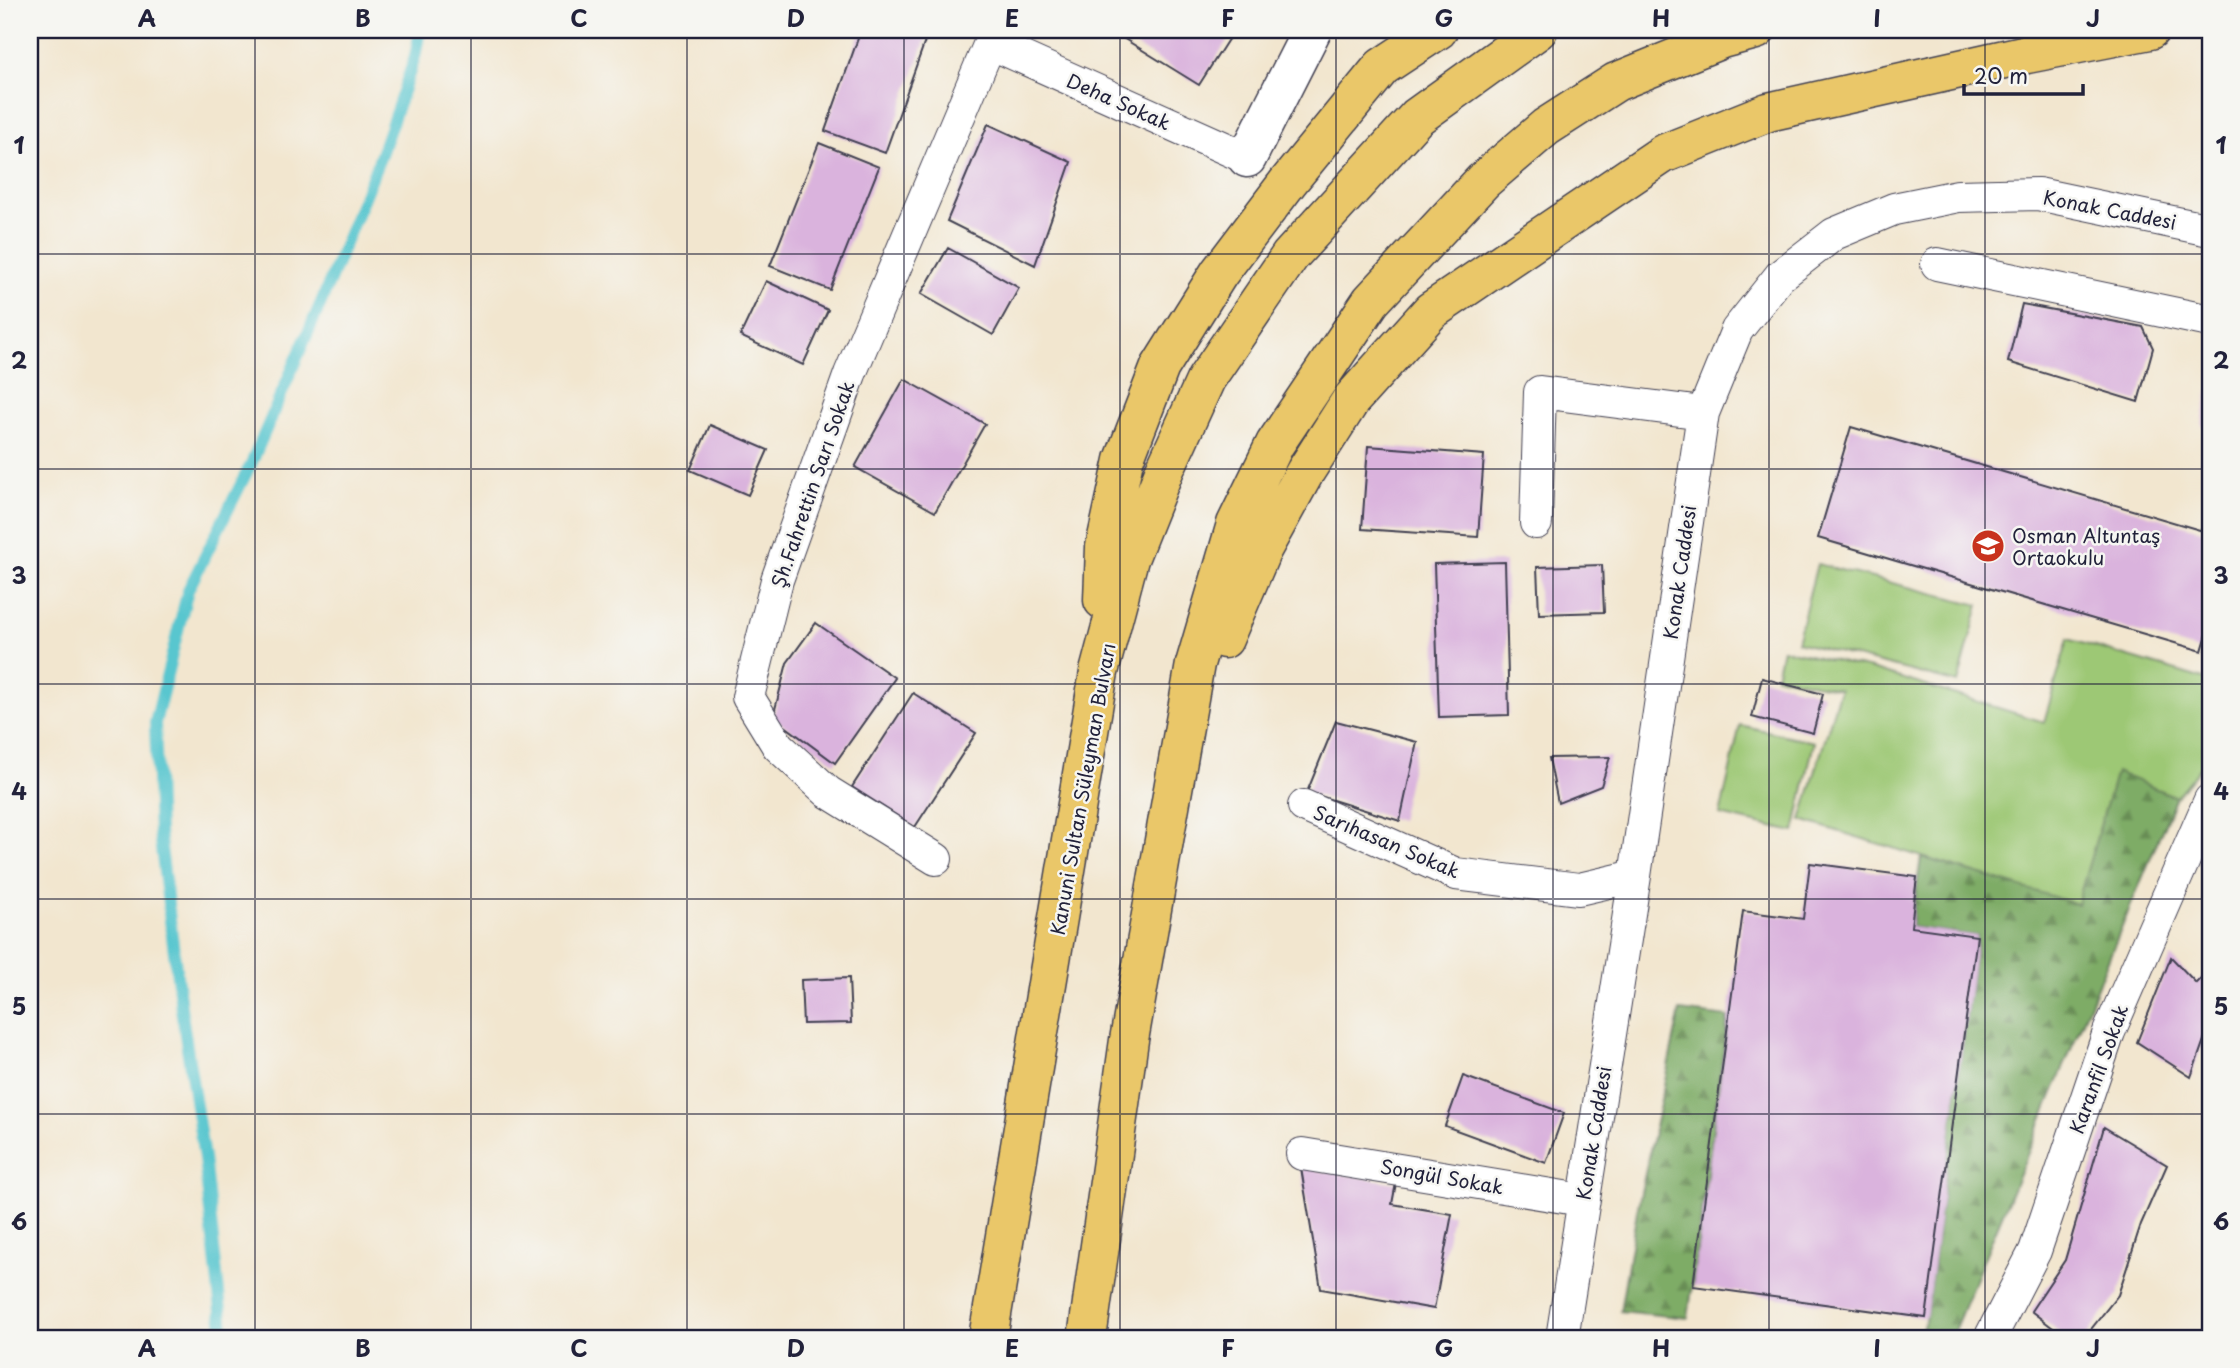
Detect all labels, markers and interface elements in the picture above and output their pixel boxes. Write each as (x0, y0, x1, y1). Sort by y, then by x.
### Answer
text: A (138, 0, 156, 35)
text: B (355, 0, 371, 35)
text: C (570, 0, 588, 35)
text: D (787, 0, 805, 35)
text: E (1005, 0, 1019, 35)
text: F (1221, 0, 1235, 35)
text: G (1435, 0, 1453, 35)
text: H (1652, 0, 1670, 35)
text: I (1873, 0, 1881, 35)
text: J (2086, 0, 2100, 35)
scale bar (1964, 52, 2082, 96)
text: 20 m (1974, 59, 2028, 91)
street label: Deha Sokak (1063, 66, 1175, 136)
text: 1 (14, 127, 25, 162)
text: 1 (2216, 127, 2227, 162)
street label: Konak Caddesi (2041, 182, 2179, 236)
text: 2 (11, 342, 27, 377)
text: 2 (2213, 342, 2229, 377)
street label: Şh.Fahrettin Sarı Sokak (763, 377, 861, 591)
street label: Konak Caddesi (1656, 503, 1702, 641)
place label: Osman Altuntaş Ortaokulu (2012, 521, 2160, 571)
school or university icon: Osman Altuntaş Ortaokulu (1969, 527, 2007, 565)
text: 3 (11, 557, 27, 592)
text: 3 (2213, 557, 2229, 592)
street label: Kanuni Sultan Süleyman Bulvarı (1042, 641, 1122, 937)
text: 4 (11, 773, 27, 808)
text: 4 (2213, 773, 2229, 808)
street label: Sarıhasan Sokak (1310, 798, 1465, 884)
text: 5 (12, 988, 26, 1023)
text: 5 (2214, 988, 2228, 1023)
street label: Karanfil Sokak (2062, 1000, 2134, 1138)
street label: Konak Caddesi (1569, 1064, 1617, 1202)
street label: Songül Sokak (1378, 1151, 1506, 1201)
text: 6 (11, 1203, 27, 1238)
text: 6 (2213, 1203, 2229, 1238)
text: A (138, 1330, 156, 1365)
text: B (355, 1330, 371, 1365)
text: C (570, 1330, 588, 1365)
text: D (787, 1330, 805, 1365)
text: E (1005, 1330, 1019, 1365)
text: F (1221, 1330, 1235, 1365)
text: G (1435, 1330, 1453, 1365)
text: H (1652, 1330, 1670, 1365)
text: I (1873, 1330, 1881, 1365)
text: J (2086, 1330, 2100, 1365)

